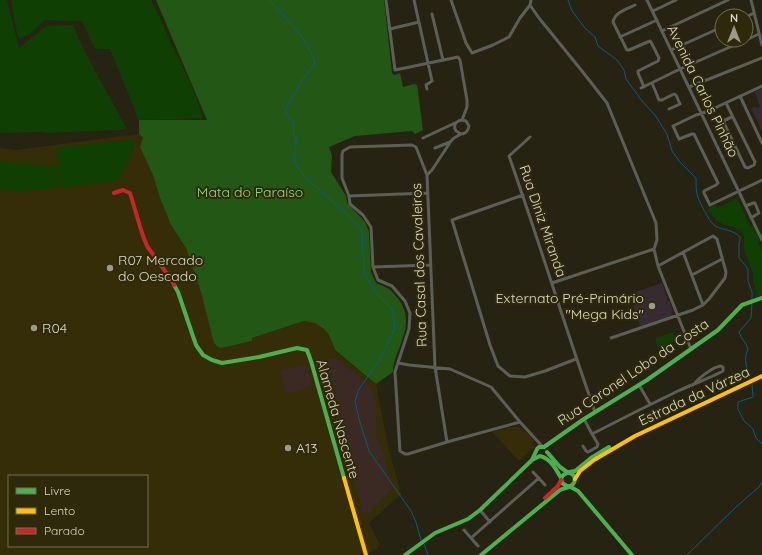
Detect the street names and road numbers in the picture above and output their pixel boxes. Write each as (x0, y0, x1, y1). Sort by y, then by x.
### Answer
street label: Avenida Carlos Pinhão (663, 22, 743, 160)
street label: Rua Diniz Miranda (515, 163, 571, 279)
street label: Rua Casal dos Cavaleiros (407, 183, 431, 347)
street label: Rua Coronel Lobo da Costa (554, 315, 712, 429)
street label: Alameda Nascente (312, 357, 364, 481)
street label: Estrada da Várzea (636, 362, 752, 430)

